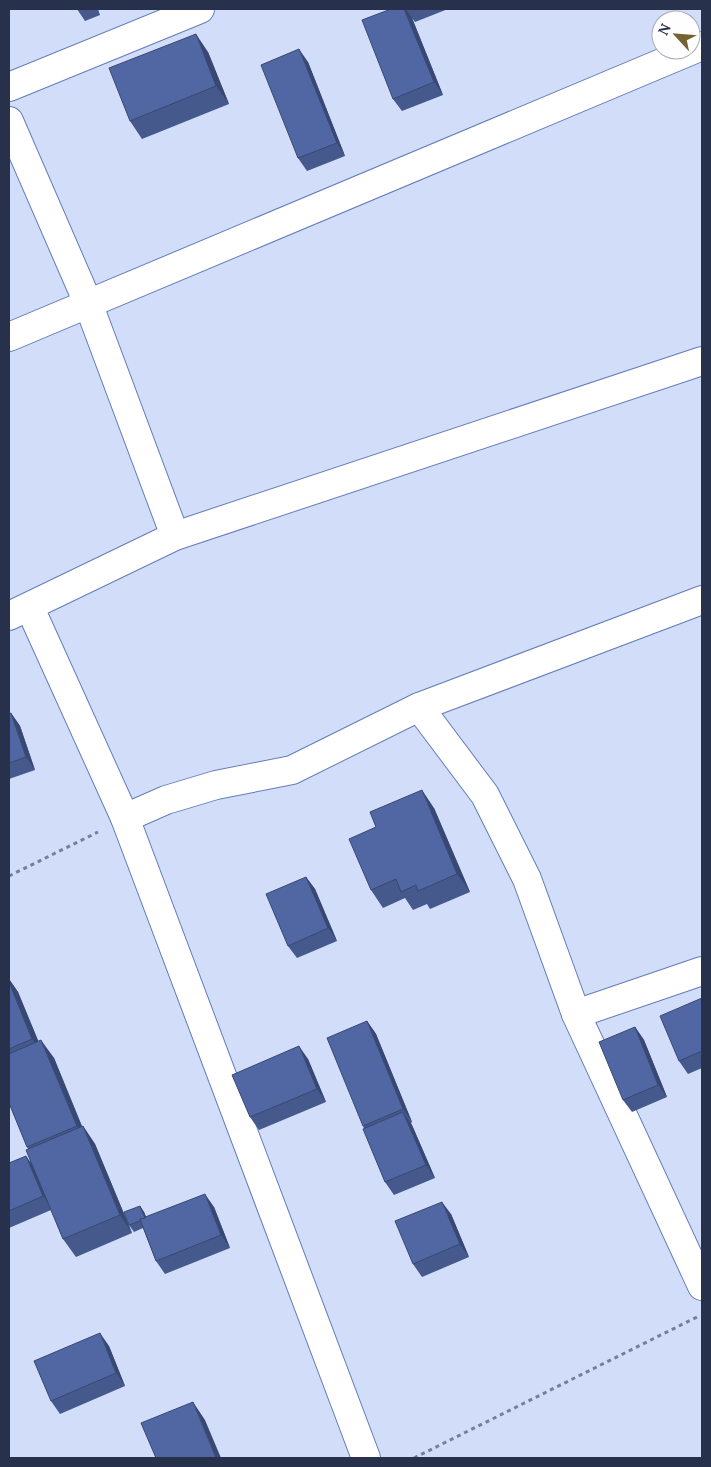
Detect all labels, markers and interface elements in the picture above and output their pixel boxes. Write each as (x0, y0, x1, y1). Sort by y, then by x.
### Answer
north arrow (651, 10, 701, 60)
text: N (653, 20, 675, 38)

